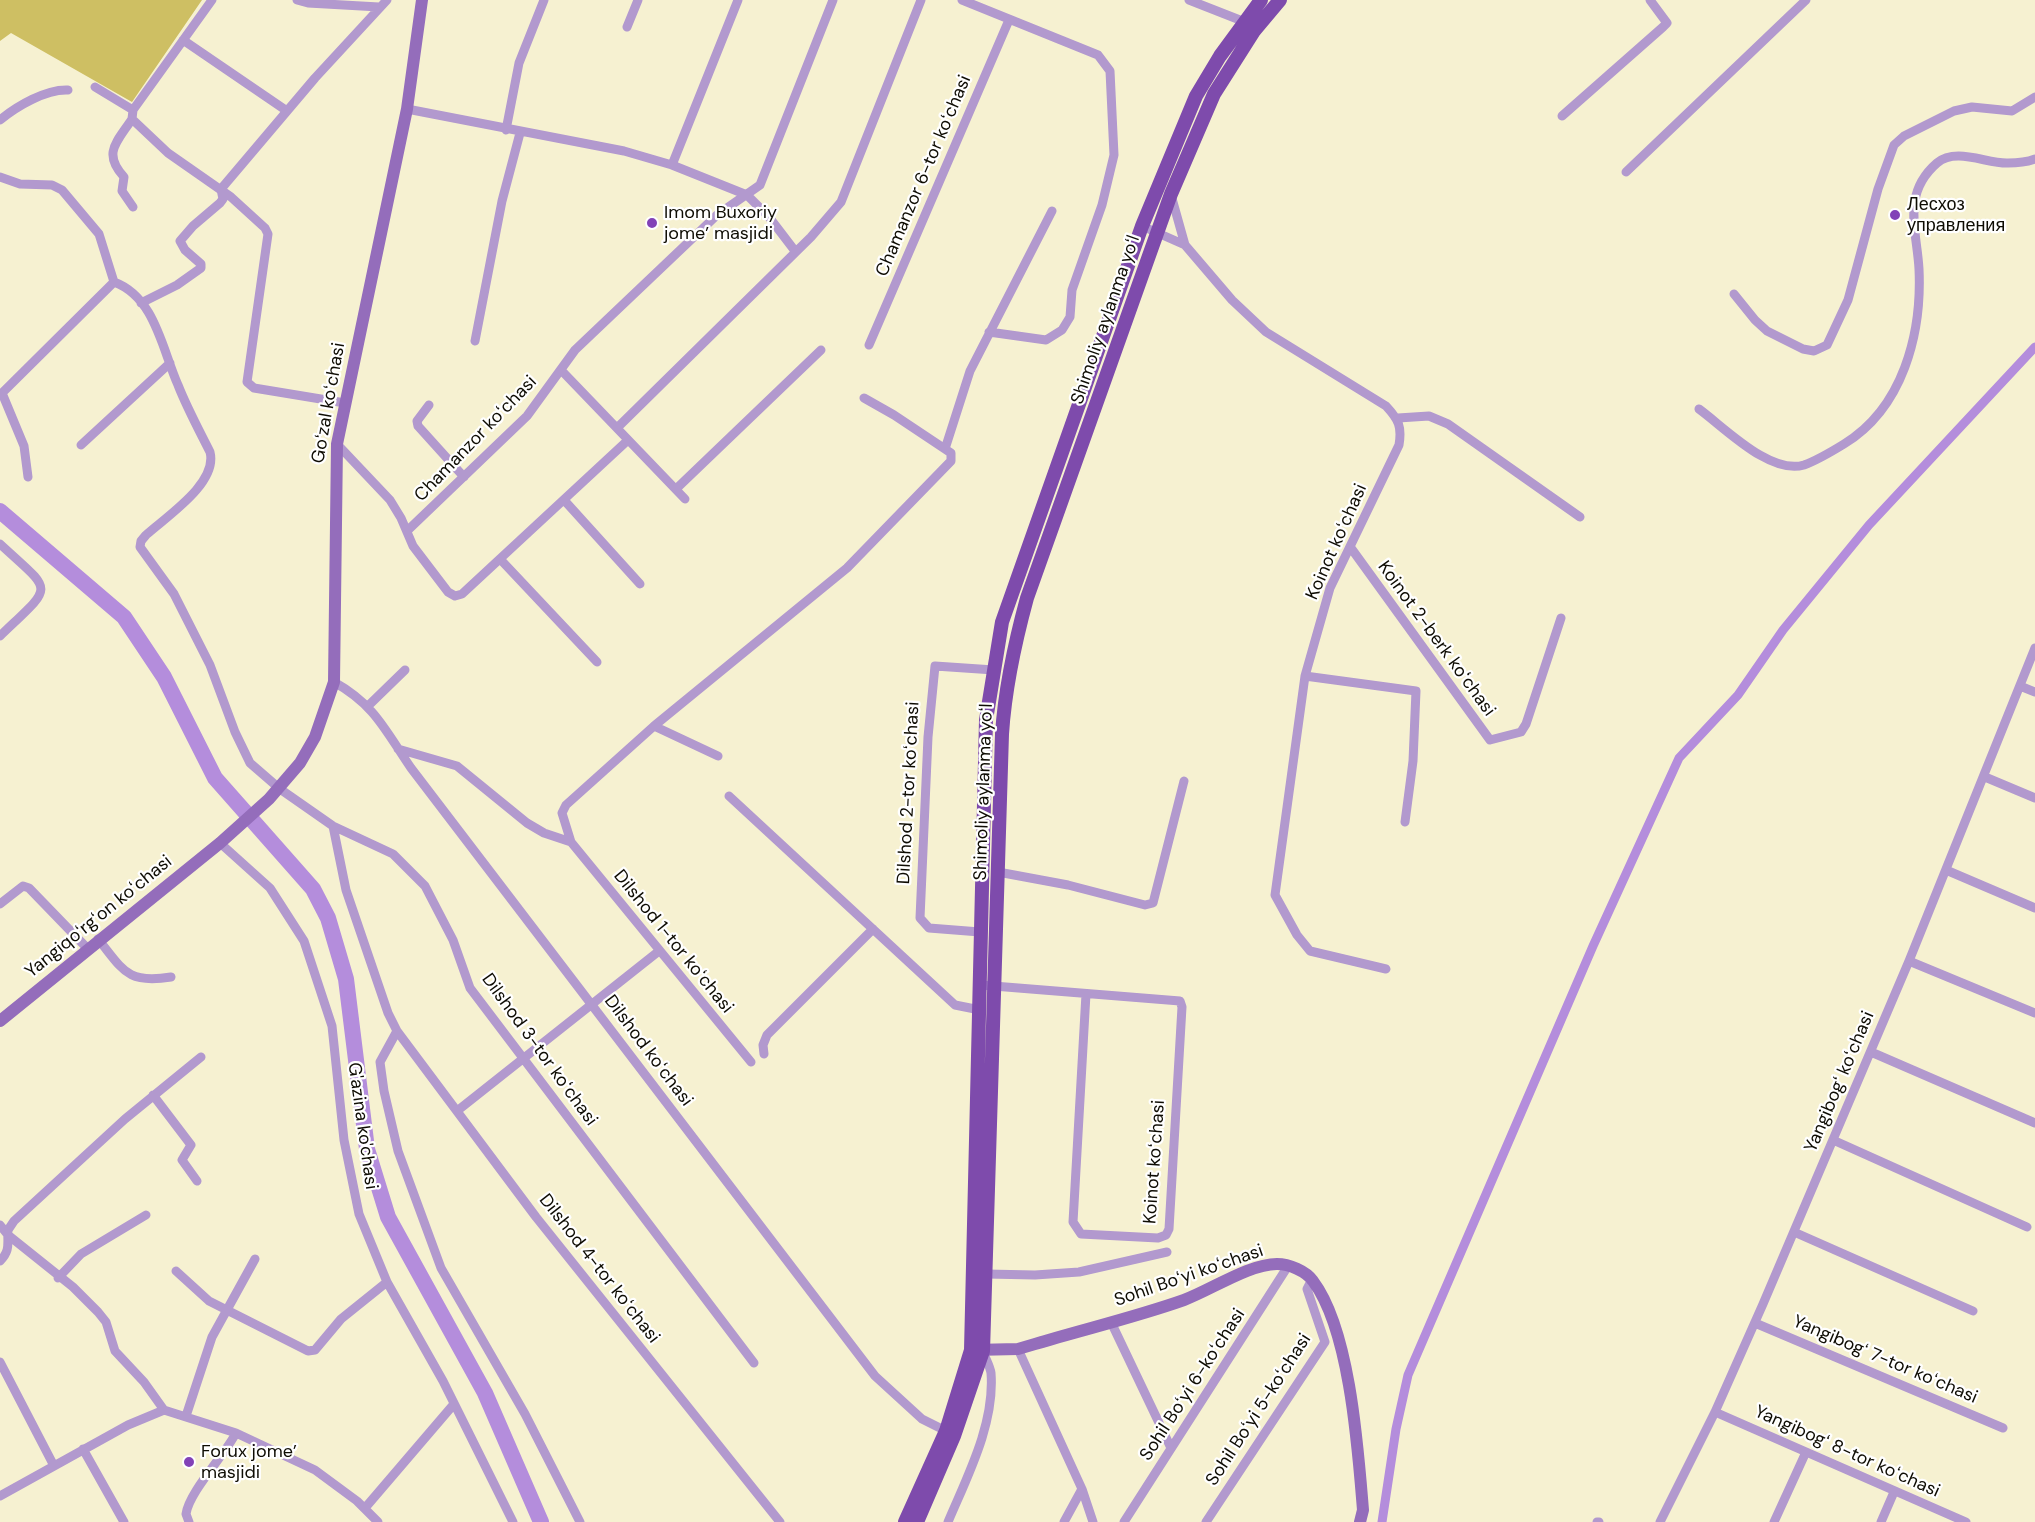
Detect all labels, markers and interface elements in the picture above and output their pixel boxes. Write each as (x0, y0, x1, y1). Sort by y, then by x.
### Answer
street label: Chamanzor 6-tor koʻchasi (872, 72, 976, 280)
place label: Лесхоз управления (1907, 194, 2005, 236)
place label: Imom Buxoriy jome’ masjidi (664, 202, 777, 244)
marker: Лесхоз управления (1888, 208, 1902, 222)
marker: Imom Buxoriy jome’ masjidi (645, 216, 659, 230)
street label: Shimoliy aylanma yoʻl (1067, 233, 1145, 407)
street label: Goʻzal koʻchasi (308, 341, 350, 465)
street label: Chamanzor koʻchasi (410, 372, 542, 506)
street label: Koinot koʻchasi (1302, 481, 1372, 603)
street label: Koinot 2-berk koʻchasi (1372, 557, 1500, 721)
street label: Dilshod 2-tor koʻchasi (893, 701, 925, 885)
street label: Shimoliy aylanma yoʻl (970, 703, 998, 881)
street label: Yangiqoʻrgʻon koʻchasi (21, 851, 177, 983)
street label: Dilshod 1-tor koʻchasi (609, 866, 737, 1018)
street label: Dilshod 3-tor koʻchasi (476, 970, 602, 1130)
street label: Dilshod koʻchasi (599, 991, 697, 1111)
street label: Yangibogʻ koʻchasi (1801, 1008, 1879, 1156)
street label: G'azina ko'chasi (342, 1061, 382, 1191)
street label: Koinot koʻchasi (1140, 1099, 1170, 1225)
street label: Dilshod 4-tor koʻchasi (534, 1190, 664, 1348)
street label: Sohil Boʻyi koʻchasi (1112, 1240, 1266, 1312)
street label: Sohil Boʻyi 6-koʻchasi (1136, 1305, 1250, 1465)
street label: Yangibogʻ 7-tor koʻchasi (1789, 1311, 1981, 1409)
street label: Sohil Boʻyi 5-koʻchasi (1202, 1330, 1316, 1490)
street label: Yangibogʻ 8-tor koʻchasi (1751, 1401, 1943, 1503)
place label: Forux jome’ masjidi (201, 1441, 297, 1484)
marker: Forux jome’ masjidi (182, 1455, 196, 1469)

